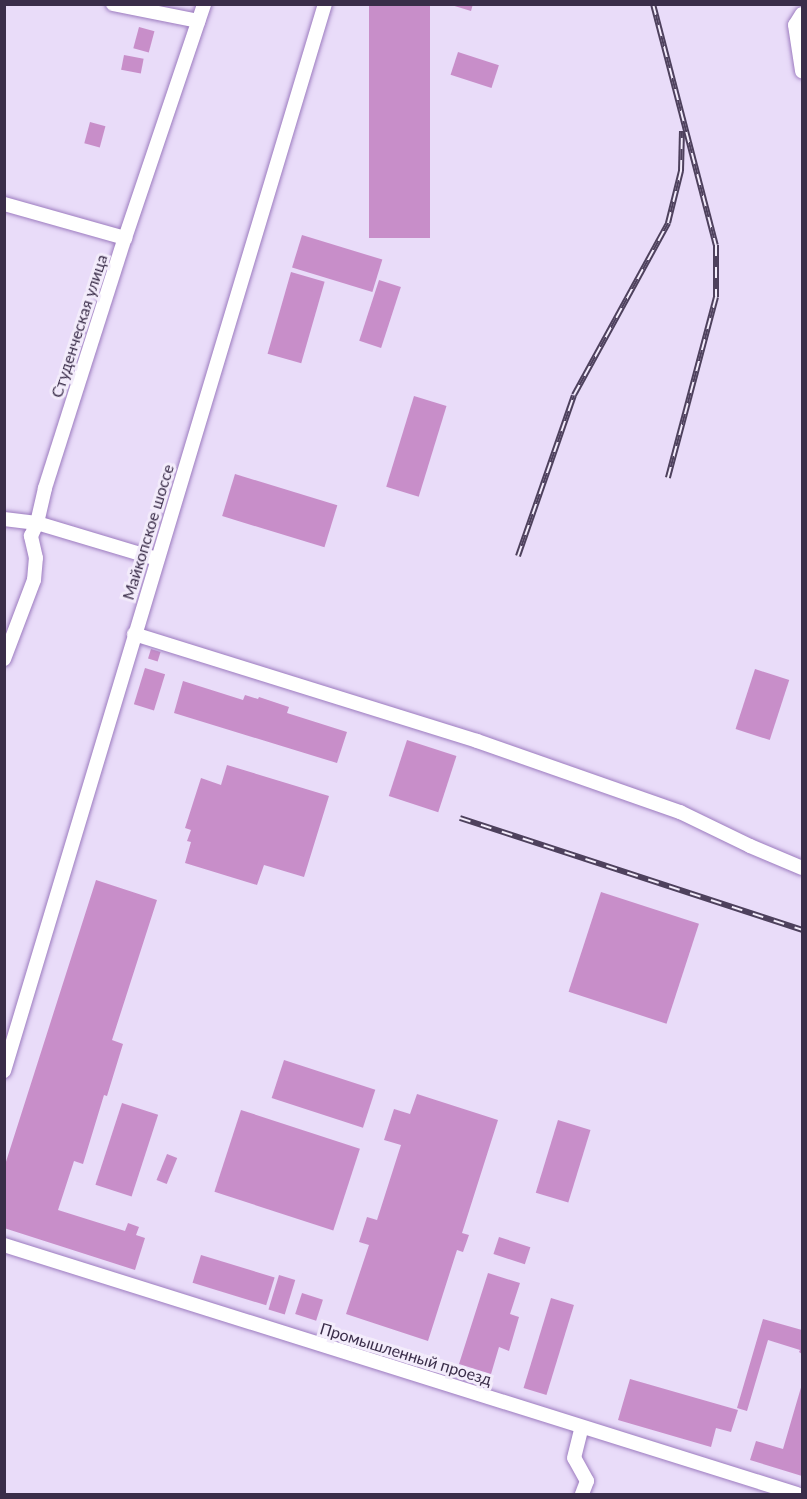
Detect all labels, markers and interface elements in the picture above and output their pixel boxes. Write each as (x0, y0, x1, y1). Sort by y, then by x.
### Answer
street label: Студенческая улица (47, 252, 111, 400)
street label: Майкопское шоссе (118, 462, 178, 602)
street label: Промышленный проезд (318, 1319, 494, 1389)

